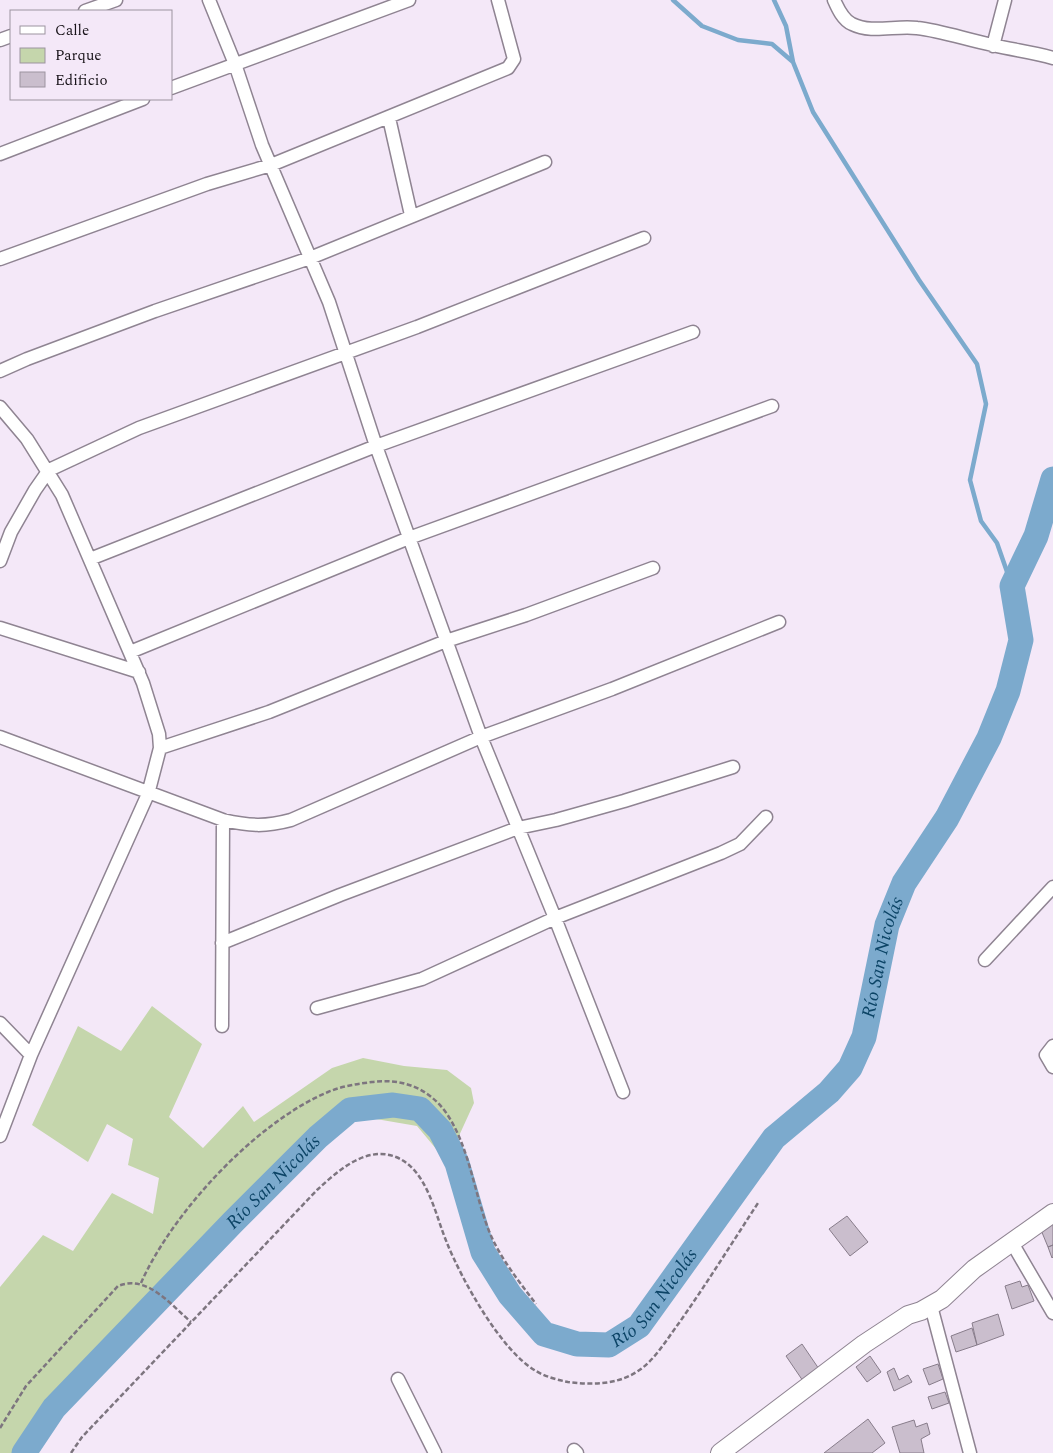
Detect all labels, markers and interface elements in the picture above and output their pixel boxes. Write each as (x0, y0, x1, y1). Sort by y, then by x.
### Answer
legend (10, 10, 172, 100)
text: Calle (55, 19, 89, 42)
text: Parque (55, 44, 102, 67)
text: Edificio (55, 69, 108, 92)
water label: Río San Nicolás (854, 892, 912, 1021)
water label: Río San Nicolás (219, 1128, 327, 1236)
water label: Río San Nicolás (605, 1242, 705, 1355)

